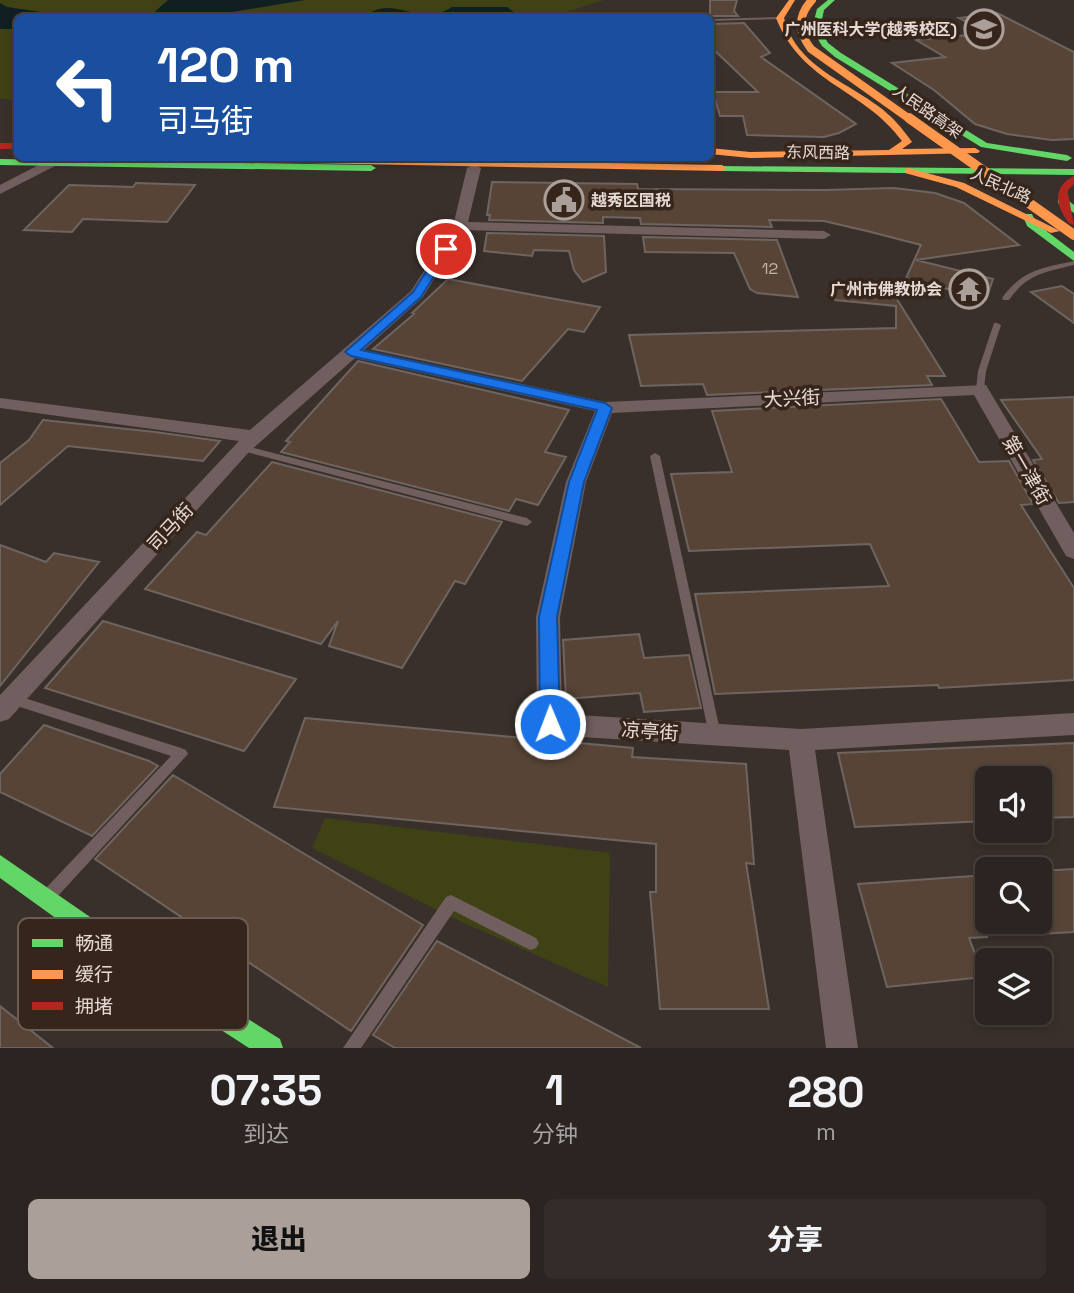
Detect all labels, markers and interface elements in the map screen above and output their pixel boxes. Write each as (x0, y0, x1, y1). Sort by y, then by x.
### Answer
school or university icon: 广州医科大学(越秀校区) (963, 8, 1005, 50)
place label: 广州医科大学(越秀校区) (784, 19, 957, 40)
text: 120 m (157, 34, 294, 96)
icon: left (42, 42, 133, 133)
street label: 人民路高架 (889, 80, 967, 143)
text: 司马街 (157, 101, 253, 141)
street label: 东风西路 (786, 141, 850, 164)
street label: 人民北路 (967, 163, 1034, 208)
public building icon: 越秀区国税 (543, 179, 585, 221)
place label: 越秀区国税 (591, 190, 671, 211)
pin (416, 219, 476, 279)
icon: arrive (427, 230, 465, 268)
house number: 12 (762, 258, 778, 279)
temple icon: 广州市佛教协会 (948, 268, 990, 310)
place label: 广州市佛教协会 (830, 279, 942, 300)
street label: 大兴街 (763, 385, 821, 412)
street label: 第一津街 (997, 431, 1056, 509)
street label: 司马街 (142, 498, 199, 557)
position arrow (513, 687, 587, 761)
street label: 凉亭街 (621, 717, 679, 746)
map controls (975, 766, 1052, 1025)
button: sound (975, 766, 1052, 843)
button: search (975, 857, 1052, 934)
legend (18, 918, 248, 1030)
text: 畅通 (75, 931, 113, 956)
button: layers (975, 948, 1052, 1025)
text: 缓行 (75, 962, 113, 987)
text: 拥堵 (75, 994, 113, 1019)
text: 07:35 (209, 1064, 322, 1117)
text: 1 (545, 1064, 564, 1117)
text: 280 (787, 1066, 865, 1119)
text: m (816, 1117, 836, 1147)
text: 到达 (243, 1119, 289, 1149)
text: 分钟 (532, 1119, 578, 1149)
button: 退出 (28, 1199, 530, 1279)
button: 分享 (544, 1199, 1046, 1279)

